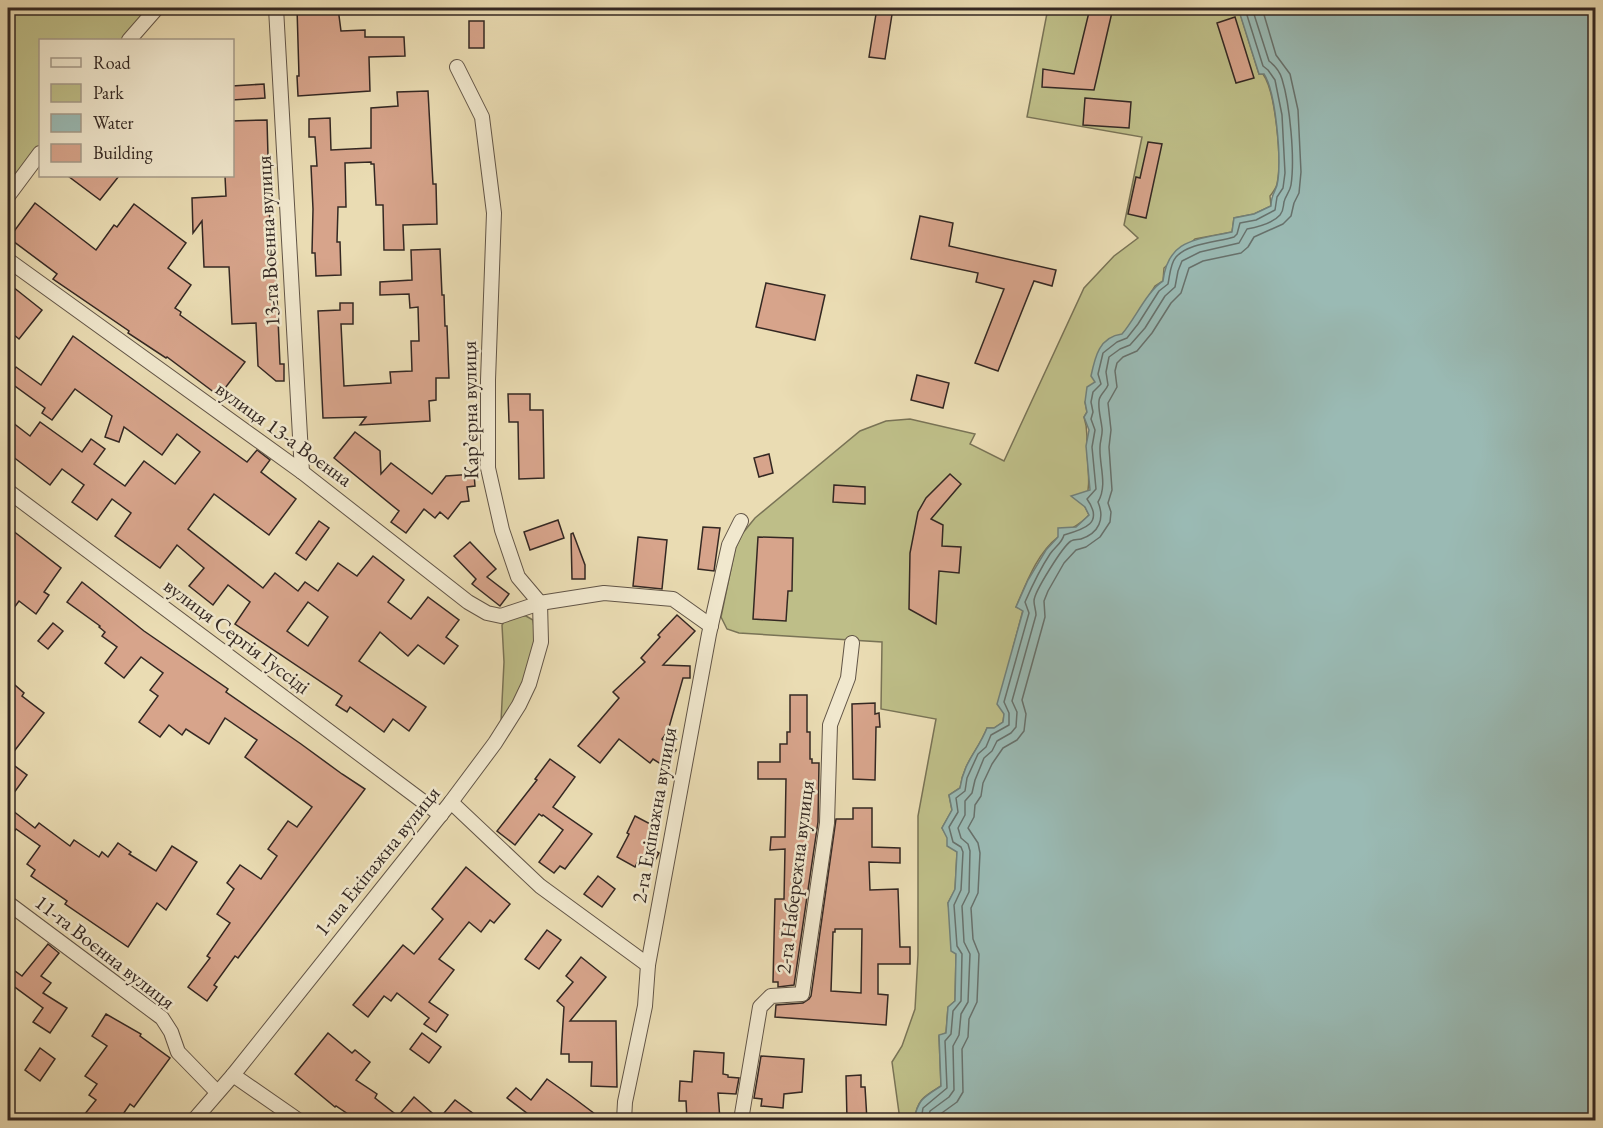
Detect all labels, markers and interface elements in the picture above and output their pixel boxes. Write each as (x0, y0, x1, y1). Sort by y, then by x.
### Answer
legend (39, 39, 234, 177)
text: Road (93, 51, 132, 74)
text: Park (93, 81, 124, 104)
text: Water (93, 111, 134, 134)
text: Building (93, 141, 153, 164)
street label: 13-та Воєнна вулиця (250, 155, 285, 327)
street label: Карʼєрна вулиця (455, 340, 484, 480)
street label: вулиця 13-а Воєнна (211, 375, 359, 493)
street label: вулиця Сергія Гуссіді (159, 572, 316, 700)
street label: 2-га Екіпажна вулиця (625, 725, 682, 905)
street label: 2-га Набережна вулиця (769, 779, 820, 975)
street label: 1-ша Екіпажна вулиця (308, 780, 445, 941)
street label: 11-та Воєнна вулиця (30, 888, 181, 1015)

